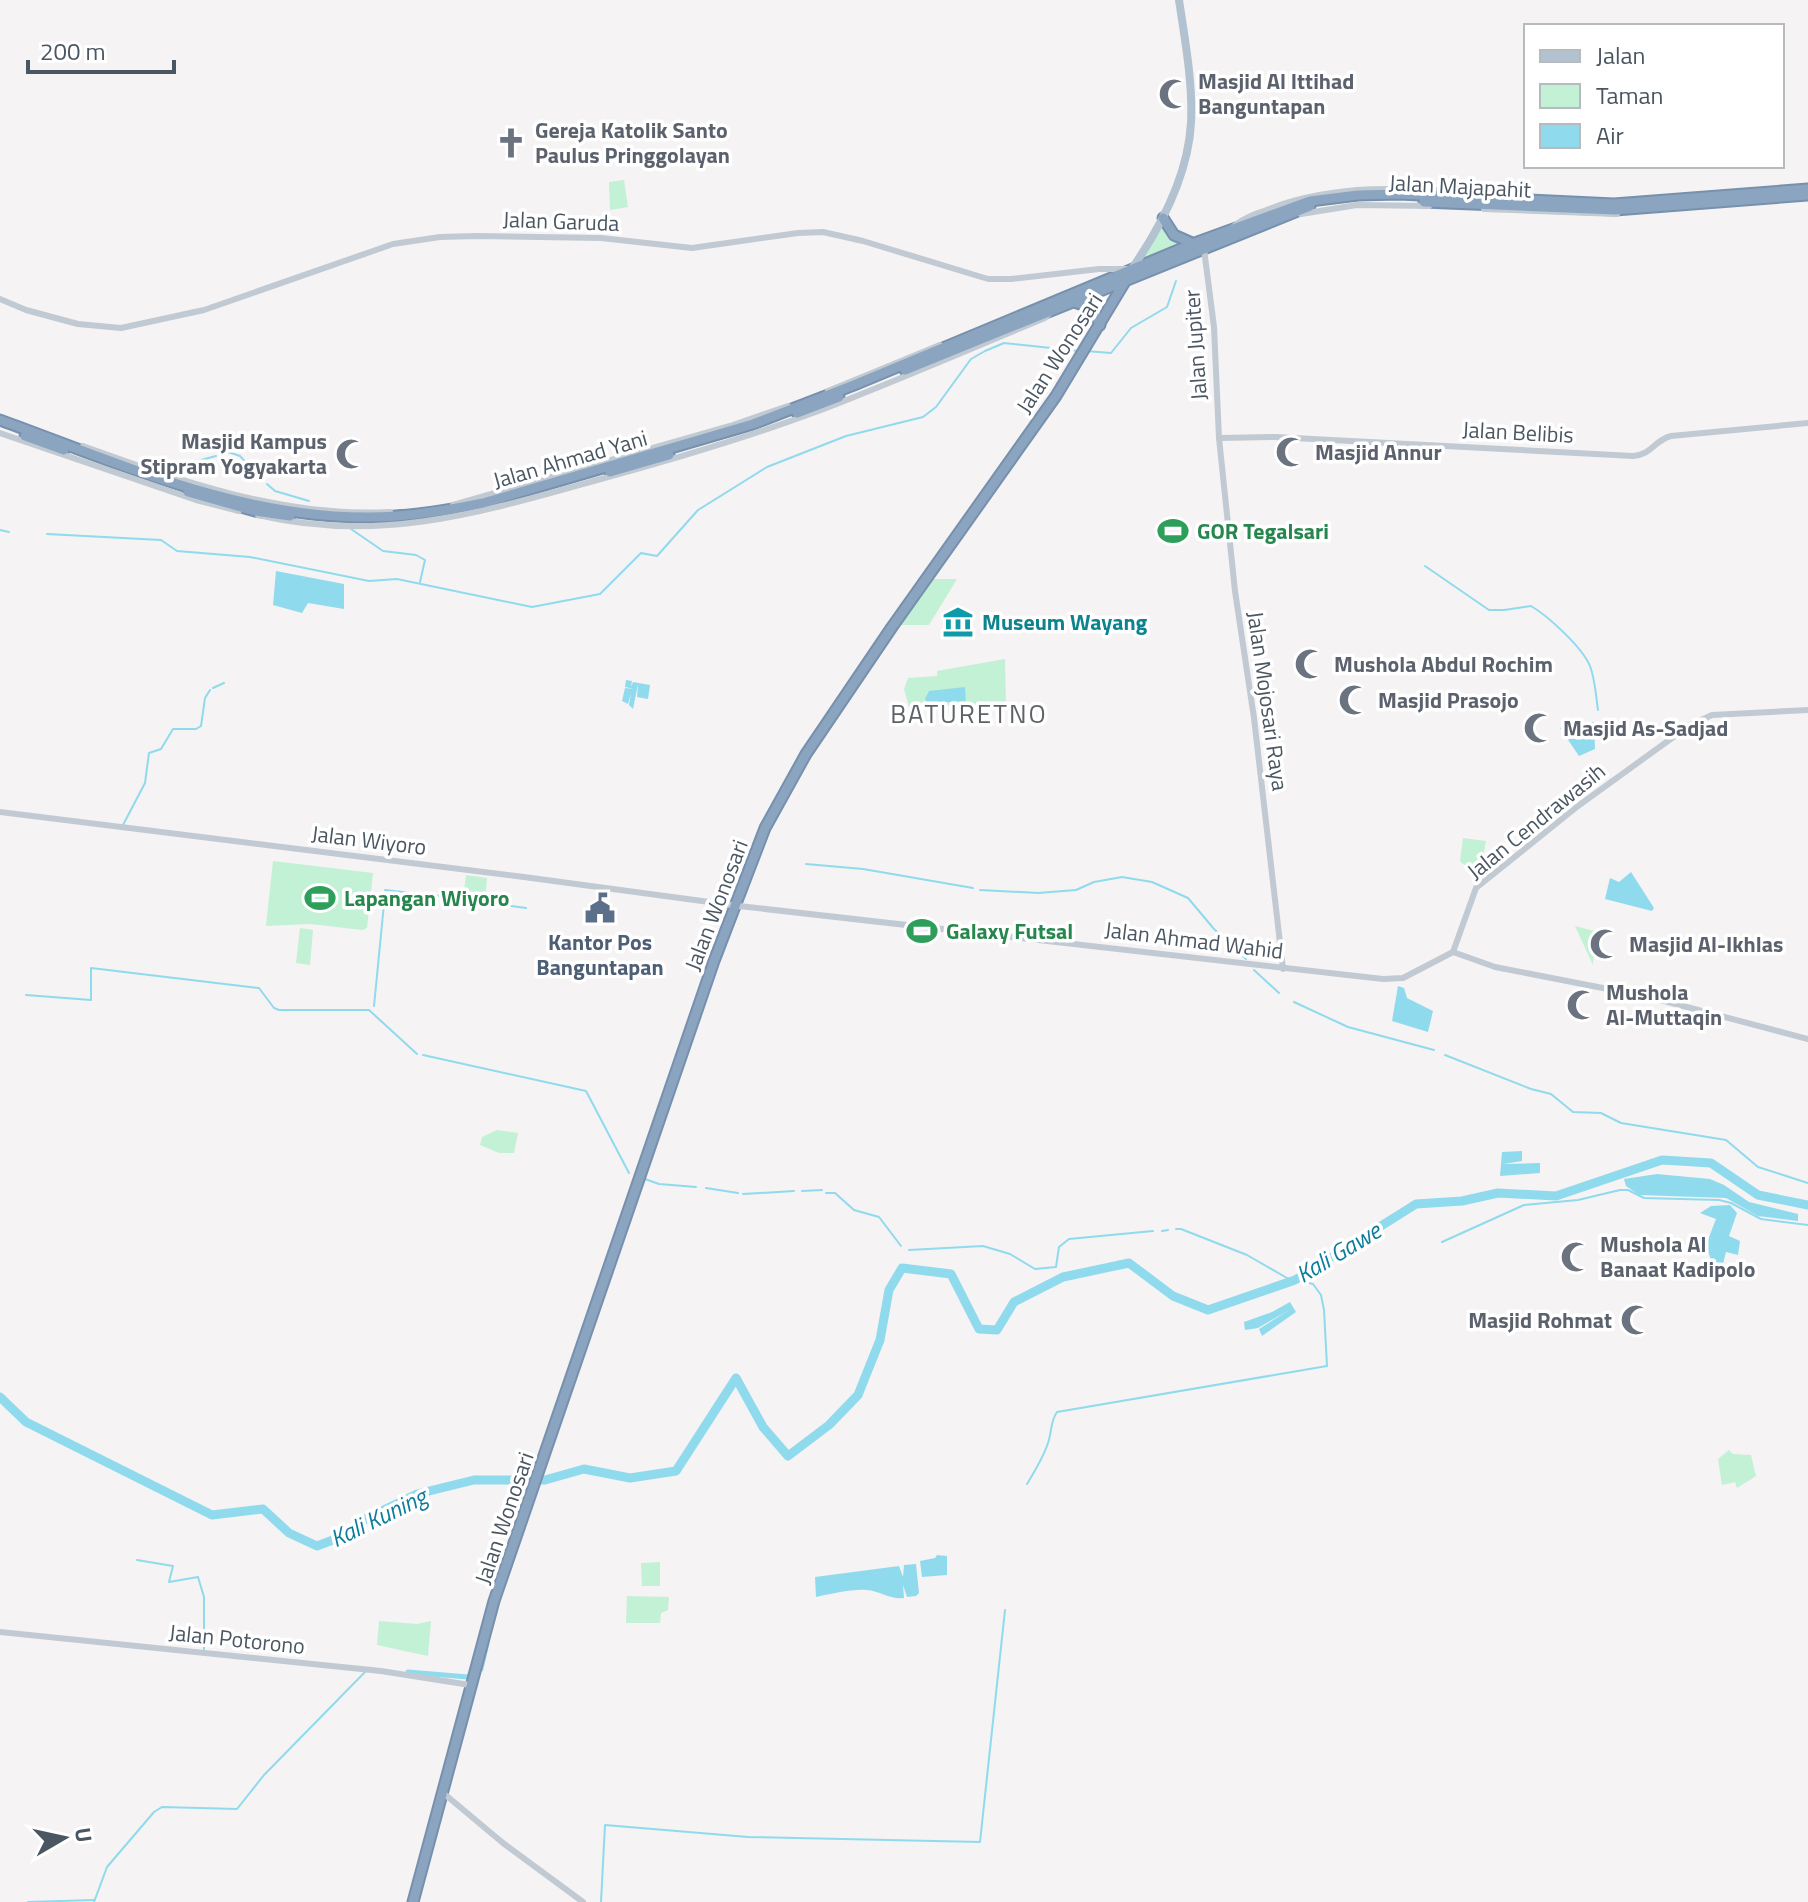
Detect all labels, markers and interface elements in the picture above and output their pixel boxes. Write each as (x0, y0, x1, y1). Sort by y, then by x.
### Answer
scale bar (28, 24, 174, 74)
legend (1524, 24, 1784, 168)
text: 200 m (40, 33, 106, 69)
text: Jalan (1596, 37, 1645, 73)
place label: Masjid Al Ittihad Banguntapan (1198, 64, 1354, 123)
mosque icon: Masjid Al Ittihad Banguntapan (1157, 77, 1191, 111)
text: Taman (1596, 77, 1664, 113)
place label: Gereja Katolik Santo Paulus Pringgolayan (535, 113, 730, 172)
text: Air (1596, 117, 1624, 153)
church icon: Gereja Katolik Santo Paulus Pringgolayan (494, 126, 528, 160)
street label: Jalan Majapahit (1388, 165, 1532, 207)
street label: Jalan Garuda (502, 202, 620, 240)
street label: Jalan Wonosari (1007, 286, 1111, 420)
street label: Jalan Jupiter (1174, 288, 1216, 402)
street label: Jalan Belibis (1462, 412, 1574, 452)
street label: Jalan Ahmad Yani (489, 421, 651, 497)
place label: Masjid Kampus Stipram Yogyakarta (141, 424, 327, 483)
mosque icon: Masjid Annur (1274, 435, 1308, 469)
place label: Masjid Annur (1315, 435, 1442, 469)
mosque icon: Masjid Kampus Stipram Yogyakarta (334, 437, 368, 471)
sports icon: GOR Tegalsari (1156, 514, 1190, 548)
place label: GOR Tegalsari (1197, 514, 1329, 548)
museum icon: Museum Wayang (941, 605, 975, 639)
place label: Museum Wayang (982, 605, 1148, 639)
street label: Jalan Mojosari Raya (1239, 609, 1297, 793)
mosque icon: Mushola Abdul Rochim (1293, 647, 1327, 681)
place label: Mushola Abdul Rochim (1334, 647, 1553, 681)
mosque icon: Masjid Prasojo (1337, 683, 1371, 717)
place label: Masjid Prasojo (1378, 683, 1519, 717)
district label: BATURETNO (890, 694, 1048, 733)
mosque icon: Masjid As-Sadjad (1522, 711, 1556, 745)
place label: Masjid As-Sadjad (1563, 711, 1728, 745)
street label: Jalan Cendrawasih (1459, 754, 1613, 888)
street label: Jalan Wiyoro (310, 816, 428, 864)
street label: Jalan Wonosari (675, 835, 757, 975)
sports icon: Lapangan Wiyoro (303, 881, 337, 915)
place label: Lapangan Wiyoro (344, 881, 510, 915)
public building icon: Kantor Pos Banguntapan (583, 891, 617, 925)
street label: Jalan Ahmad Wahid (1103, 912, 1285, 968)
sports icon: Galaxy Futsal (905, 914, 939, 948)
place label: Galaxy Futsal (946, 914, 1073, 948)
place label: Kantor Pos Banguntapan (536, 925, 664, 984)
mosque icon: Masjid Al-Ikhlas (1588, 927, 1622, 961)
place label: Masjid Al-Ikhlas (1629, 927, 1783, 961)
place label: Mushola Al-Muttaqin (1606, 975, 1722, 1034)
mosque icon: Mushola Al-Muttaqin (1565, 988, 1599, 1022)
water label: Kali Gawe (1289, 1211, 1389, 1292)
place label: Mushola Al Banaat Kadipolo (1600, 1227, 1755, 1286)
mosque icon: Mushola Al Banaat Kadipolo (1559, 1240, 1593, 1274)
place label: Masjid Rohmat (1468, 1303, 1612, 1337)
mosque icon: Masjid Rohmat (1619, 1303, 1653, 1337)
street label: Jalan Wonosari (465, 1447, 543, 1589)
water label: Kali Kuning (324, 1477, 435, 1556)
street label: Jalan Potorono (167, 1615, 307, 1663)
north arrow (24, 1798, 104, 1878)
text: U (66, 1825, 102, 1845)

